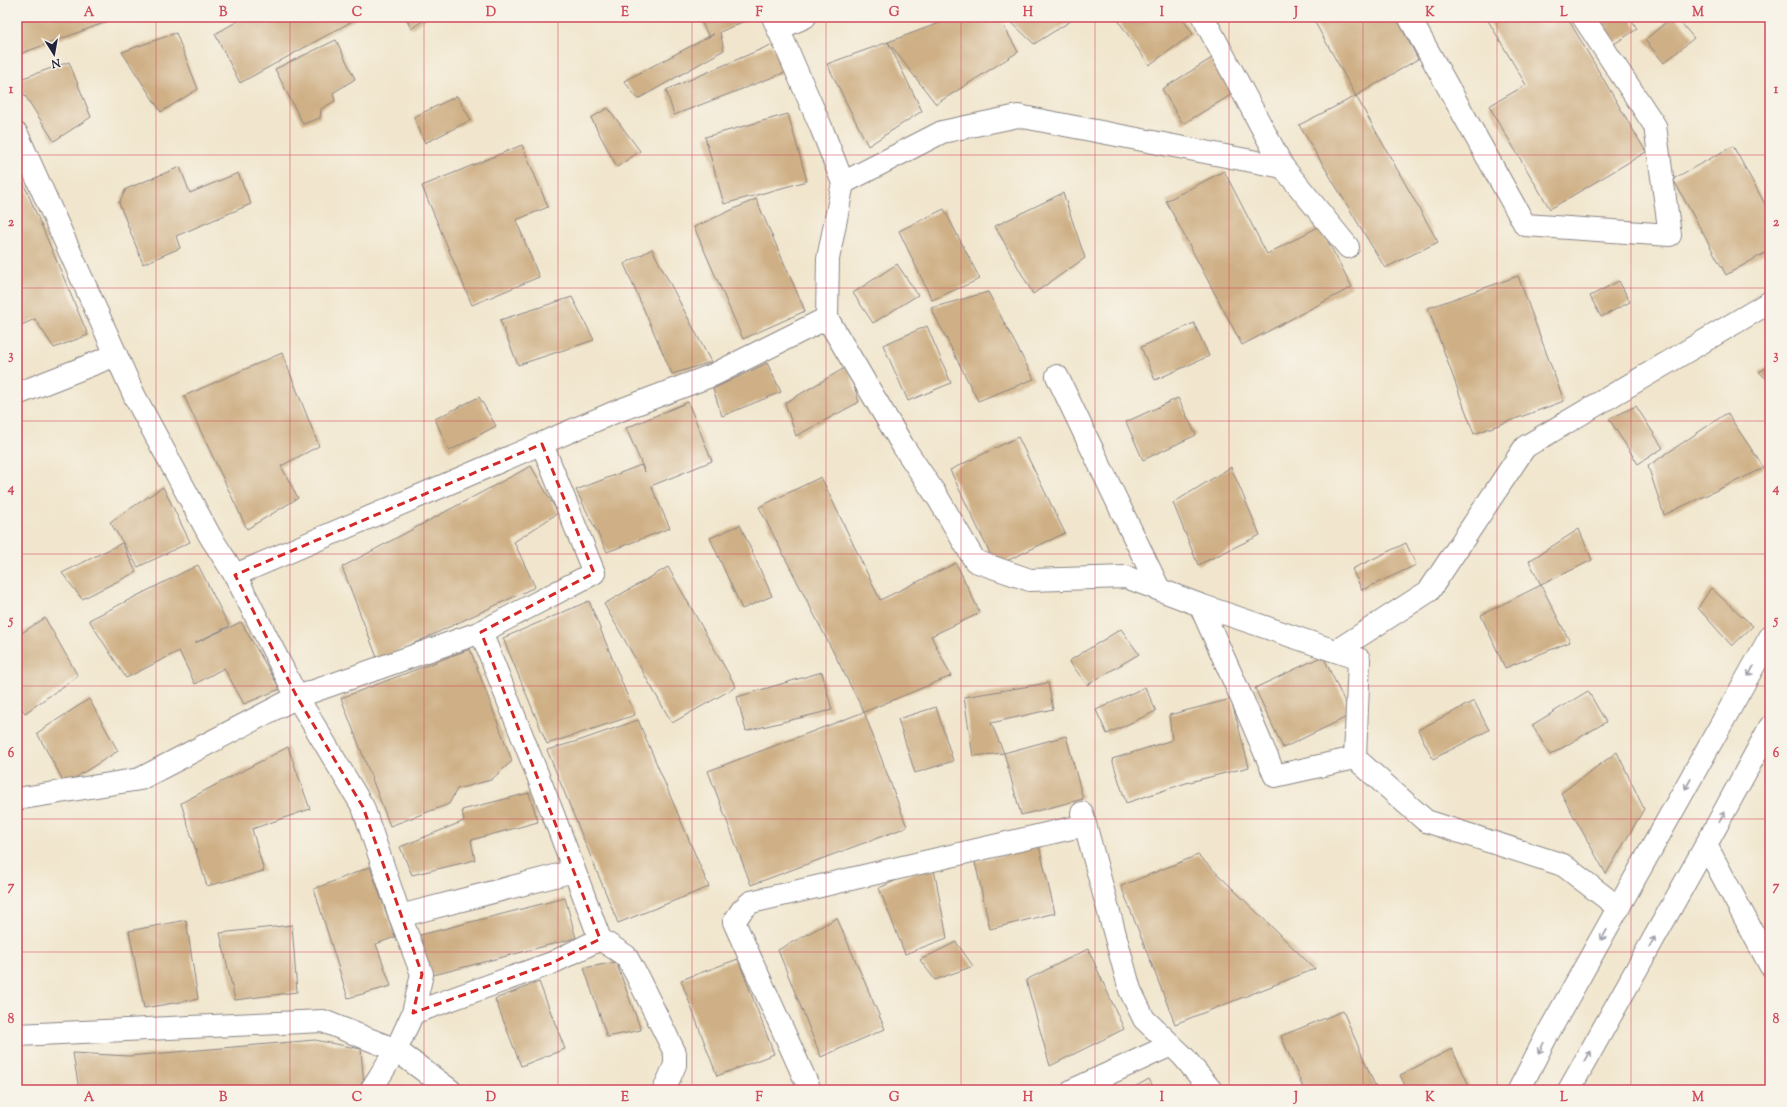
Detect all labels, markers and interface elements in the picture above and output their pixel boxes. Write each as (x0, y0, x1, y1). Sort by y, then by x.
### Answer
text: A (84, 4, 95, 22)
text: B (219, 4, 228, 22)
text: C (352, 4, 362, 22)
text: D (486, 4, 496, 22)
text: E (621, 4, 629, 22)
text: F (755, 4, 763, 22)
text: G (889, 4, 900, 22)
text: H (1023, 4, 1034, 22)
text: I (1160, 4, 1165, 22)
text: J (1293, 4, 1298, 22)
text: K (1425, 4, 1435, 22)
text: L (1560, 4, 1568, 22)
text: M (1692, 4, 1704, 22)
north arrow (34, 34, 74, 74)
text: N (50, 54, 63, 72)
text: 1 (9, 81, 14, 99)
text: 1 (1774, 81, 1779, 99)
text: 2 (8, 214, 15, 232)
text: 2 (1773, 214, 1780, 232)
text: 3 (8, 347, 14, 365)
text: 3 (1773, 347, 1779, 365)
text: 4 (7, 480, 15, 498)
text: 4 (1772, 480, 1780, 498)
text: 5 (8, 612, 14, 630)
text: 5 (1773, 612, 1779, 630)
one-way arrow (1747, 665, 1755, 677)
text: 6 (8, 745, 15, 763)
text: 6 (1773, 745, 1780, 763)
one-way arrow (1684, 778, 1691, 790)
one-way arrow (1718, 811, 1726, 823)
text: 7 (8, 878, 15, 896)
text: 7 (1773, 878, 1780, 896)
one-way arrow (1600, 928, 1607, 940)
one-way arrow (1648, 937, 1656, 949)
text: 8 (8, 1011, 15, 1029)
text: 8 (1773, 1011, 1780, 1029)
one-way arrow (1536, 1042, 1544, 1054)
one-way arrow (1585, 1050, 1593, 1062)
text: A (84, 1089, 95, 1107)
text: B (219, 1089, 228, 1107)
text: C (352, 1089, 362, 1107)
text: D (486, 1089, 496, 1107)
text: E (621, 1089, 629, 1107)
text: F (755, 1089, 763, 1107)
text: G (889, 1089, 900, 1107)
text: H (1023, 1089, 1034, 1107)
text: I (1160, 1089, 1165, 1107)
text: J (1293, 1089, 1298, 1107)
text: K (1425, 1089, 1435, 1107)
text: L (1560, 1089, 1568, 1107)
text: M (1692, 1089, 1704, 1107)

